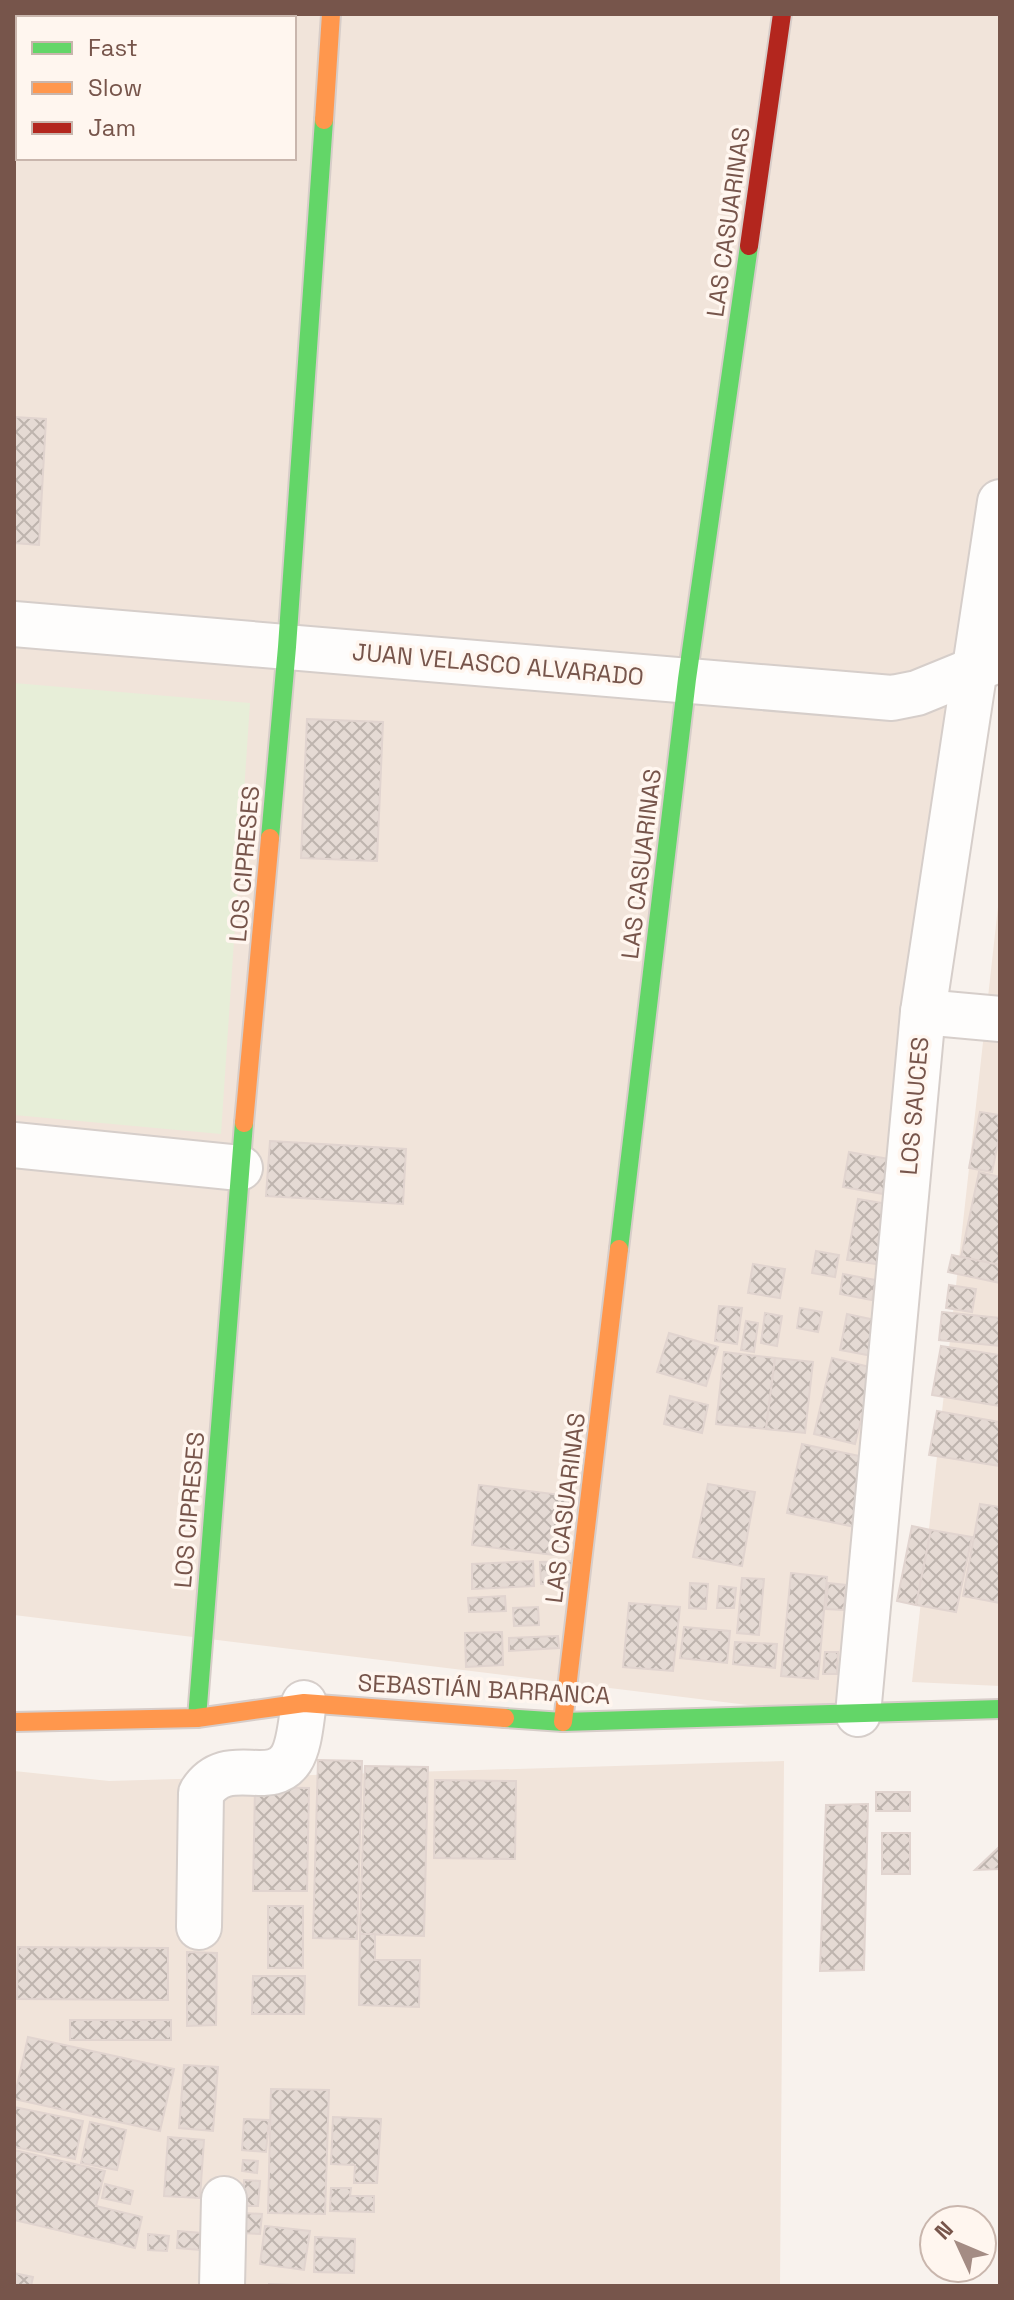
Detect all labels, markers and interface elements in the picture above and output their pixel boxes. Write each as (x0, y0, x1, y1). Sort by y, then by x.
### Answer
legend (16, 16, 296, 160)
text: Fast (88, 32, 138, 63)
text: Slow (88, 72, 142, 103)
text: Jam (88, 112, 136, 143)
street label: LAS CASUARINAS (699, 125, 757, 319)
street label: JUAN VELASCO ALVARADO (351, 636, 645, 692)
street label: LAS CASUARINAS (614, 767, 668, 961)
street label: LOS CIPRESES (222, 785, 266, 943)
street label: LOS SAUCES (893, 1036, 935, 1176)
street label: LAS CASUARINAS (538, 1411, 592, 1605)
street label: LOS CIPRESES (167, 1431, 211, 1589)
street label: SEBASTIÁN BARRANCA (357, 1667, 611, 1711)
north arrow (918, 2204, 998, 2284)
text: N (928, 2215, 959, 2245)

